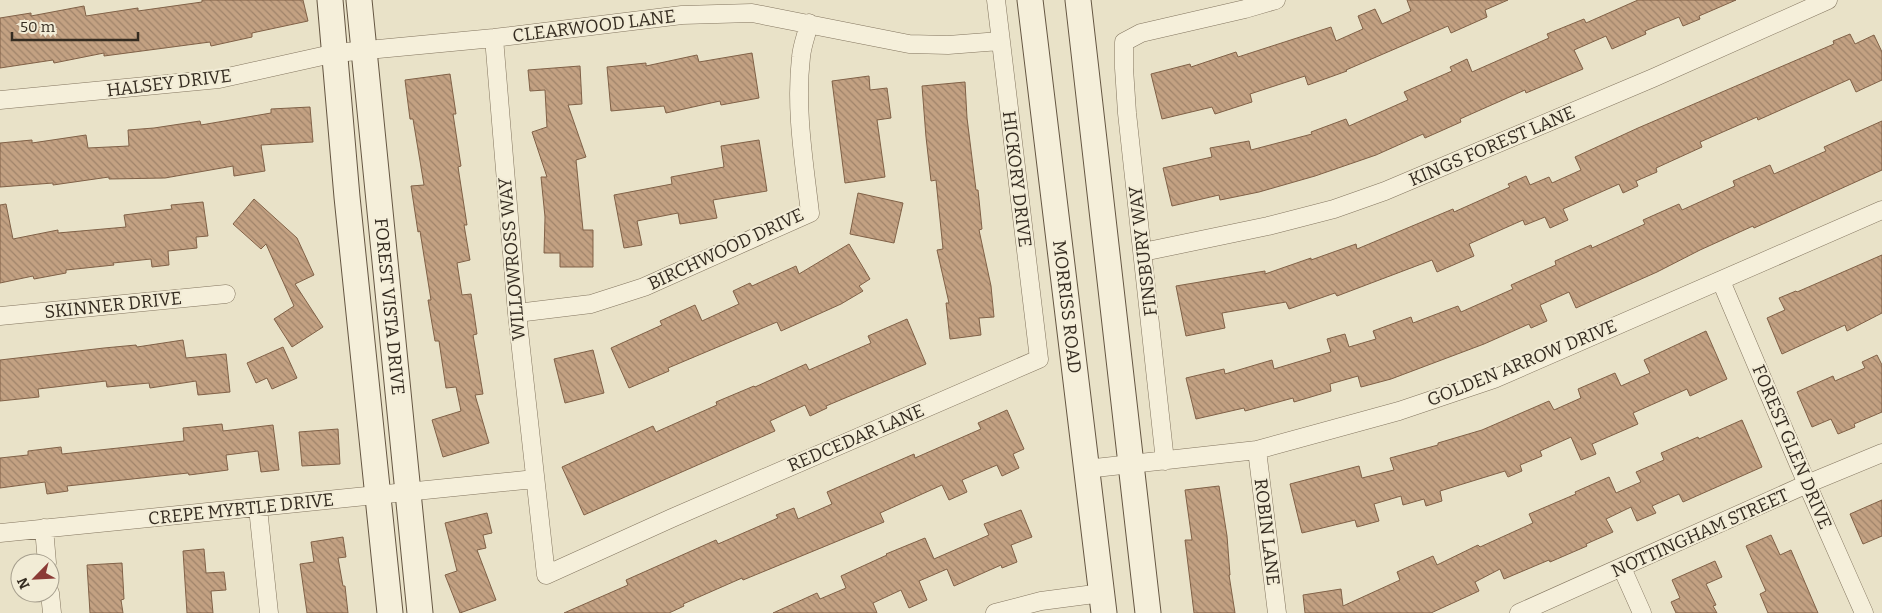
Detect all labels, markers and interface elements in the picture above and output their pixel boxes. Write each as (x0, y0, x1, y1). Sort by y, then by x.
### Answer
street label: CLEARWOOD LANE (511, 5, 677, 47)
scale bar (12, 10, 139, 42)
text: 50 m (20, 18, 56, 36)
street label: HALSEY DRIVE (105, 64, 233, 102)
street label: KINGS FOREST LANE (1406, 101, 1578, 191)
street label: HICKORY DRIVE (998, 110, 1036, 248)
street label: WILLOWROSS WAY (494, 176, 530, 341)
street label: FINSBURY WAY (1124, 184, 1162, 317)
street label: BIRCHWOOD DRIVE (645, 203, 807, 295)
street label: FOREST VISTA DRIVE (370, 217, 409, 396)
street label: MORRISS ROAD (1048, 239, 1086, 375)
street label: SKINNER DRIVE (43, 287, 183, 323)
street label: GOLDEN ARROW DRIVE (1424, 315, 1620, 411)
street label: FOREST GLEN DRIVE (1747, 361, 1837, 533)
street label: REDCEDAR LANE (784, 399, 928, 477)
street label: ROBIN LANE (1250, 477, 1284, 587)
street label: NOTTINGHAM STREET (1608, 484, 1792, 582)
street label: CREPE MYRTLE DRIVE (147, 488, 335, 530)
north arrow (10, 553, 60, 603)
text: N (14, 575, 34, 591)

